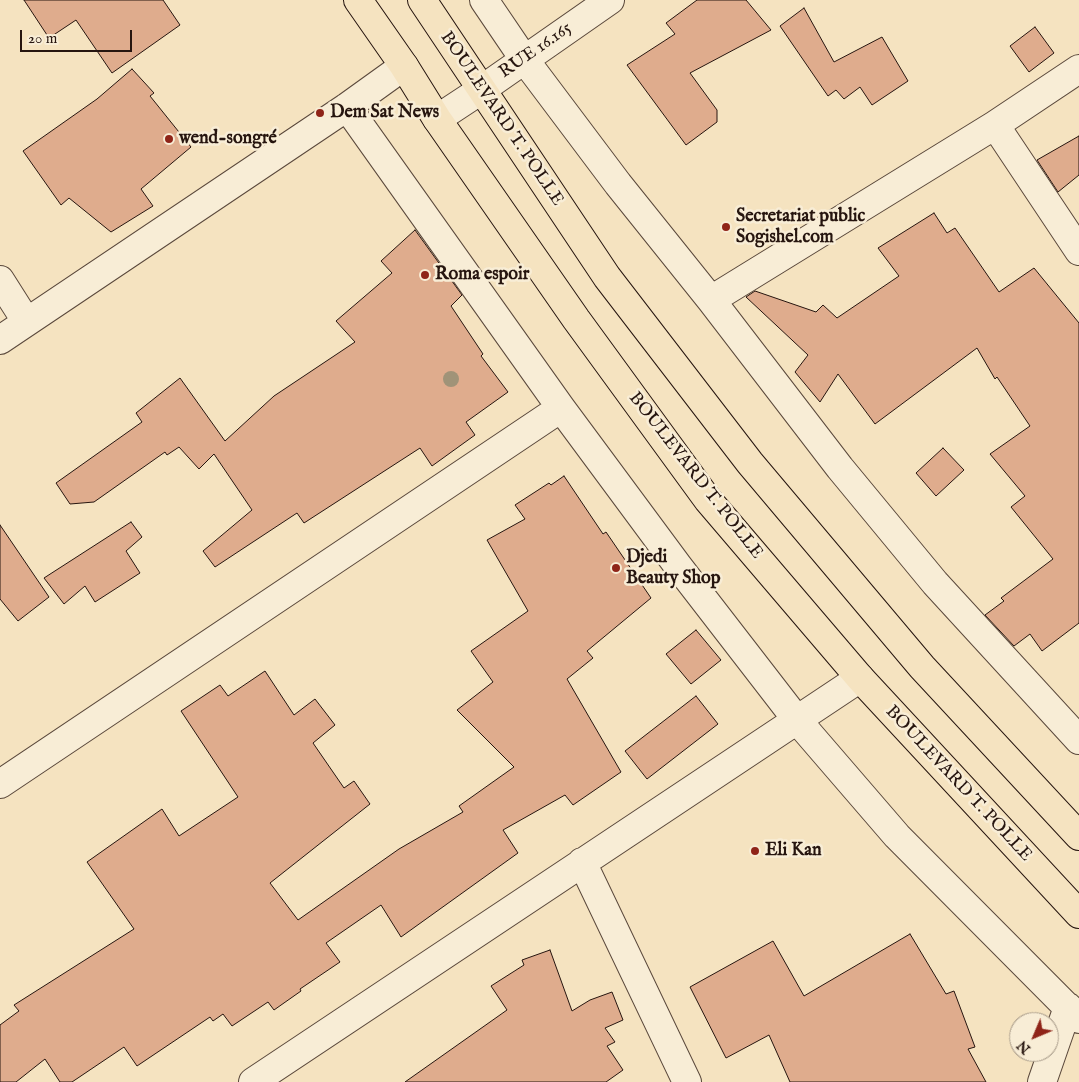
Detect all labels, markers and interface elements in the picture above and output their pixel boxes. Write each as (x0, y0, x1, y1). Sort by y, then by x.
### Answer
street label: RUE 16.165 (496, 18, 576, 84)
scale bar (22, 20, 135, 52)
street label: BOULEVARD T. POLLE (435, 28, 567, 210)
text: 20 m (28, 29, 57, 48)
place label: Dem Sat News (330, 102, 439, 124)
marker: Dem Sat News (314, 107, 326, 119)
place label: wend-songré (179, 128, 277, 150)
marker: wend-songré (163, 133, 175, 145)
place label: Secretariat public Sogishel.com (736, 206, 865, 248)
marker: Secretariat public Sogishel.com (720, 221, 732, 233)
place label: Roma espoir (435, 264, 529, 286)
marker: Roma espoir (419, 269, 431, 281)
street label: BOULEVARD T. POLLE (623, 388, 767, 564)
place label: Djedi Beauty Shop (626, 547, 720, 590)
marker: Djedi Beauty Shop (610, 562, 622, 574)
street label: BOULEVARD T. POLLE (880, 702, 1036, 866)
place label: Eli Kan (765, 840, 822, 862)
marker: Eli Kan (749, 845, 761, 857)
north arrow (1009, 1012, 1059, 1062)
text: N (1013, 1036, 1035, 1058)

